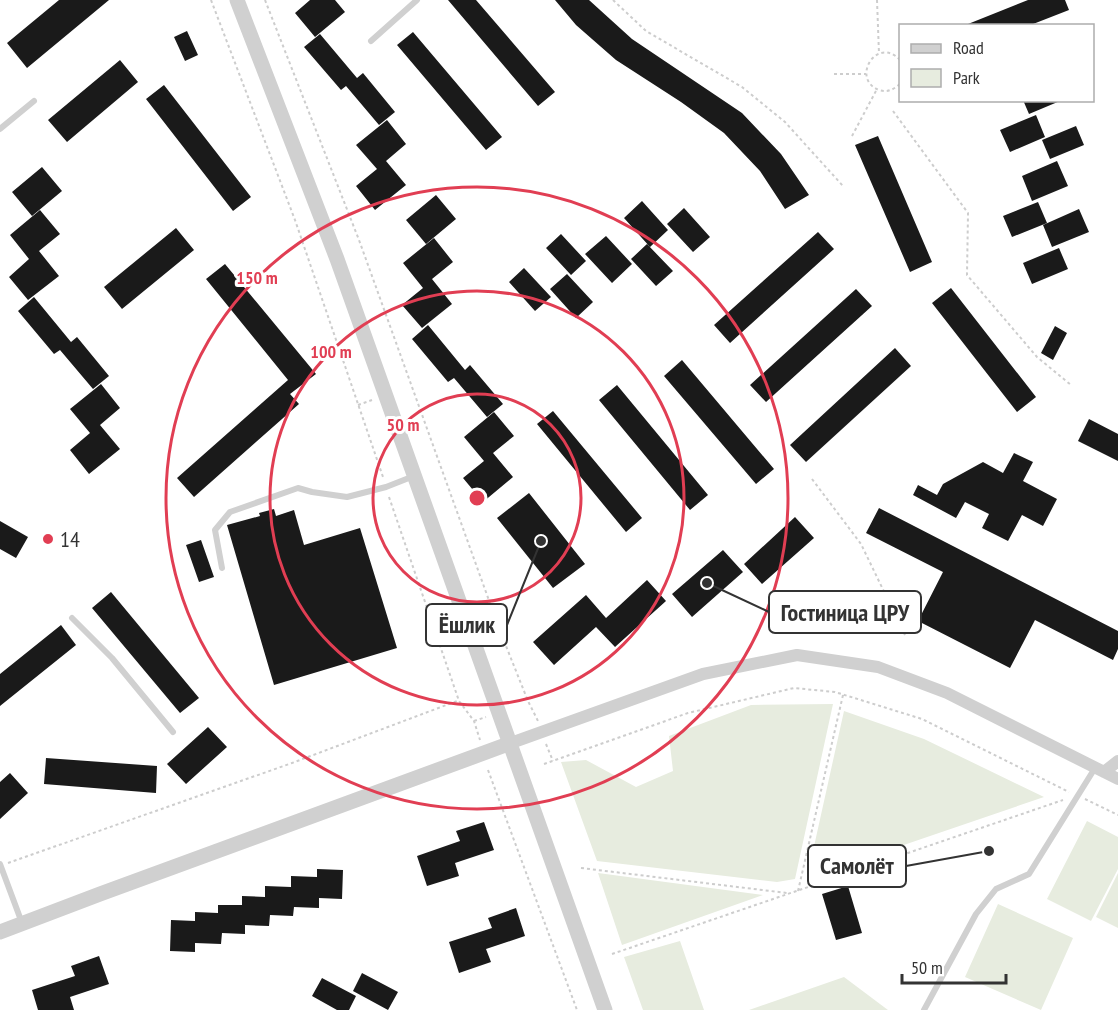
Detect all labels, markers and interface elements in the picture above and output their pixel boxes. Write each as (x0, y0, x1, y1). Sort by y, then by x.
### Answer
legend (899, 24, 1094, 102)
text: Road (953, 36, 984, 59)
text: Park (953, 66, 980, 89)
text: 150 m (236, 266, 278, 289)
text: 100 m (310, 340, 352, 363)
text: 50 m (387, 413, 419, 436)
centre of rings (467, 488, 487, 508)
place label: 14 (60, 525, 80, 553)
marker: 14 (41, 532, 55, 546)
callout: Гостиница ЦРУ (769, 591, 921, 633)
text: Гостиница ЦРУ (781, 597, 910, 628)
callout: Ёшлик (426, 604, 507, 646)
text: Ёшлик (439, 609, 495, 640)
callout: Самолёт (808, 845, 906, 887)
text: Самолёт (820, 850, 895, 881)
scale bar (902, 947, 1006, 985)
text: 50 m (911, 956, 943, 979)

